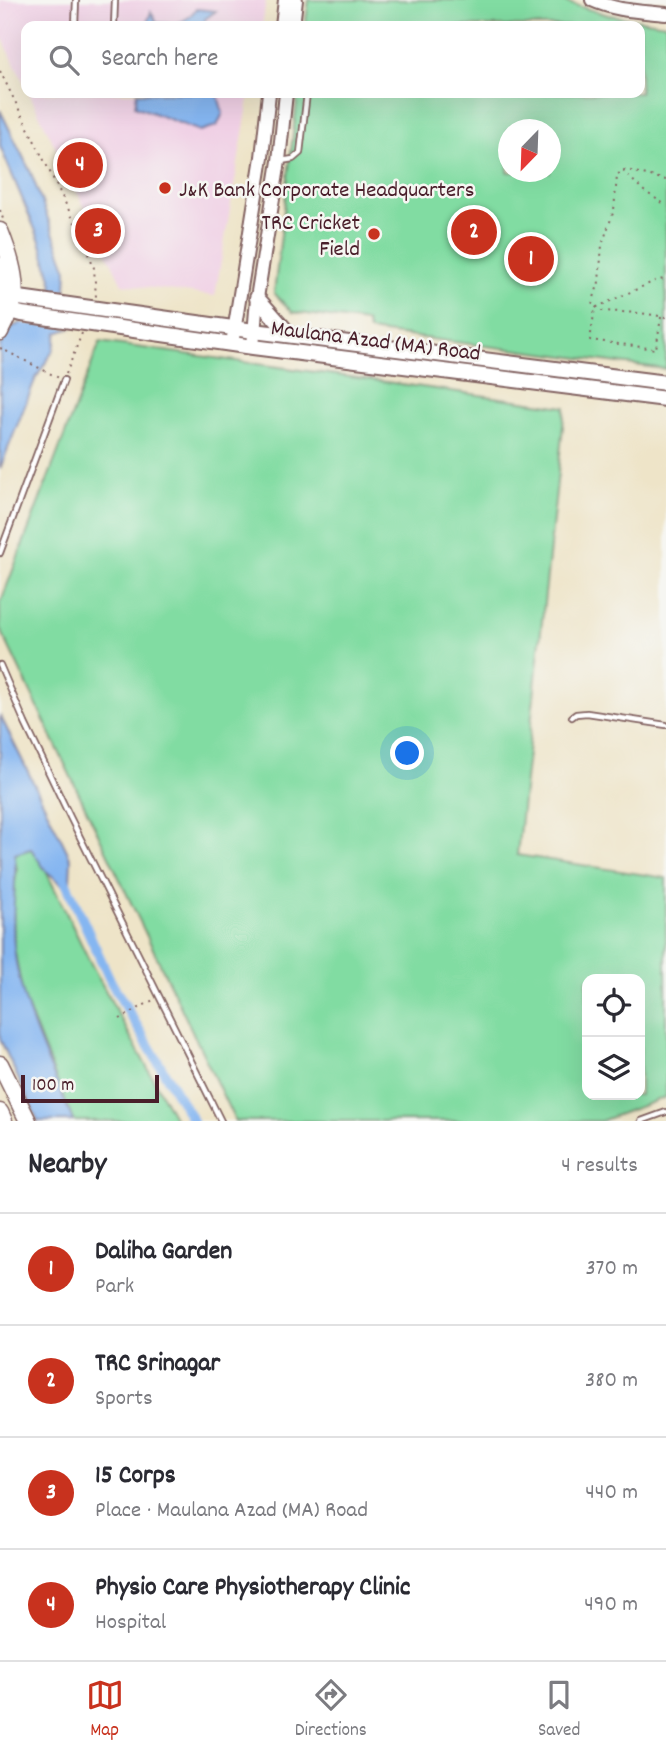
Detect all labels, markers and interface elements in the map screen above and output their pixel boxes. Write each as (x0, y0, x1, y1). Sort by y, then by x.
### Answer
search box (21, 21, 645, 98)
icon: search (45, 41, 83, 79)
text: Search here (101, 41, 219, 78)
north arrow (498, 119, 561, 182)
pin: 4 (57, 139, 103, 191)
place label: J&K Bank Corporate Headquarters (179, 175, 474, 208)
marker: J&K Bank Corporate Headquarters (157, 180, 173, 196)
pin: 3 (75, 205, 121, 257)
pin: 2 (451, 206, 497, 258)
place label: TRC Cricket Field (262, 208, 360, 267)
marker: TRC Cricket Field (366, 226, 382, 242)
pin: 1 (508, 233, 554, 285)
street label: Maulana Azad (MA) Road (269, 313, 482, 372)
your location (390, 736, 424, 770)
map controls (582, 974, 645, 1100)
button: locate (582, 974, 645, 1037)
button: layers (582, 1037, 645, 1100)
scale bar (21, 1072, 159, 1104)
text: 100 m (32, 1073, 74, 1100)
text: Nearby (28, 1145, 106, 1188)
text: 4 results (561, 1150, 638, 1183)
text: Daliha Garden (95, 1234, 232, 1271)
text: 1 (48, 1253, 54, 1286)
text: 370 m (585, 1253, 638, 1286)
text: Park (95, 1271, 134, 1304)
text: TRC Srinagar (95, 1346, 220, 1383)
text: 2 (46, 1365, 56, 1398)
text: 380 m (585, 1365, 638, 1398)
text: Sports (95, 1383, 153, 1416)
text: 15 Corps (95, 1458, 176, 1495)
text: 3 (46, 1477, 56, 1510)
text: 440 m (585, 1477, 638, 1510)
text: Place · Maulana Azad (MA) Road (95, 1495, 368, 1528)
text: Physio Care Physiotherapy Clinic (95, 1570, 410, 1607)
text: 4 (46, 1589, 56, 1622)
text: 490 m (584, 1589, 638, 1622)
text: Hospital (95, 1607, 166, 1640)
tab: Map (86, 1676, 124, 1745)
tab: Directions (295, 1676, 367, 1745)
tab: Saved (538, 1676, 580, 1745)

